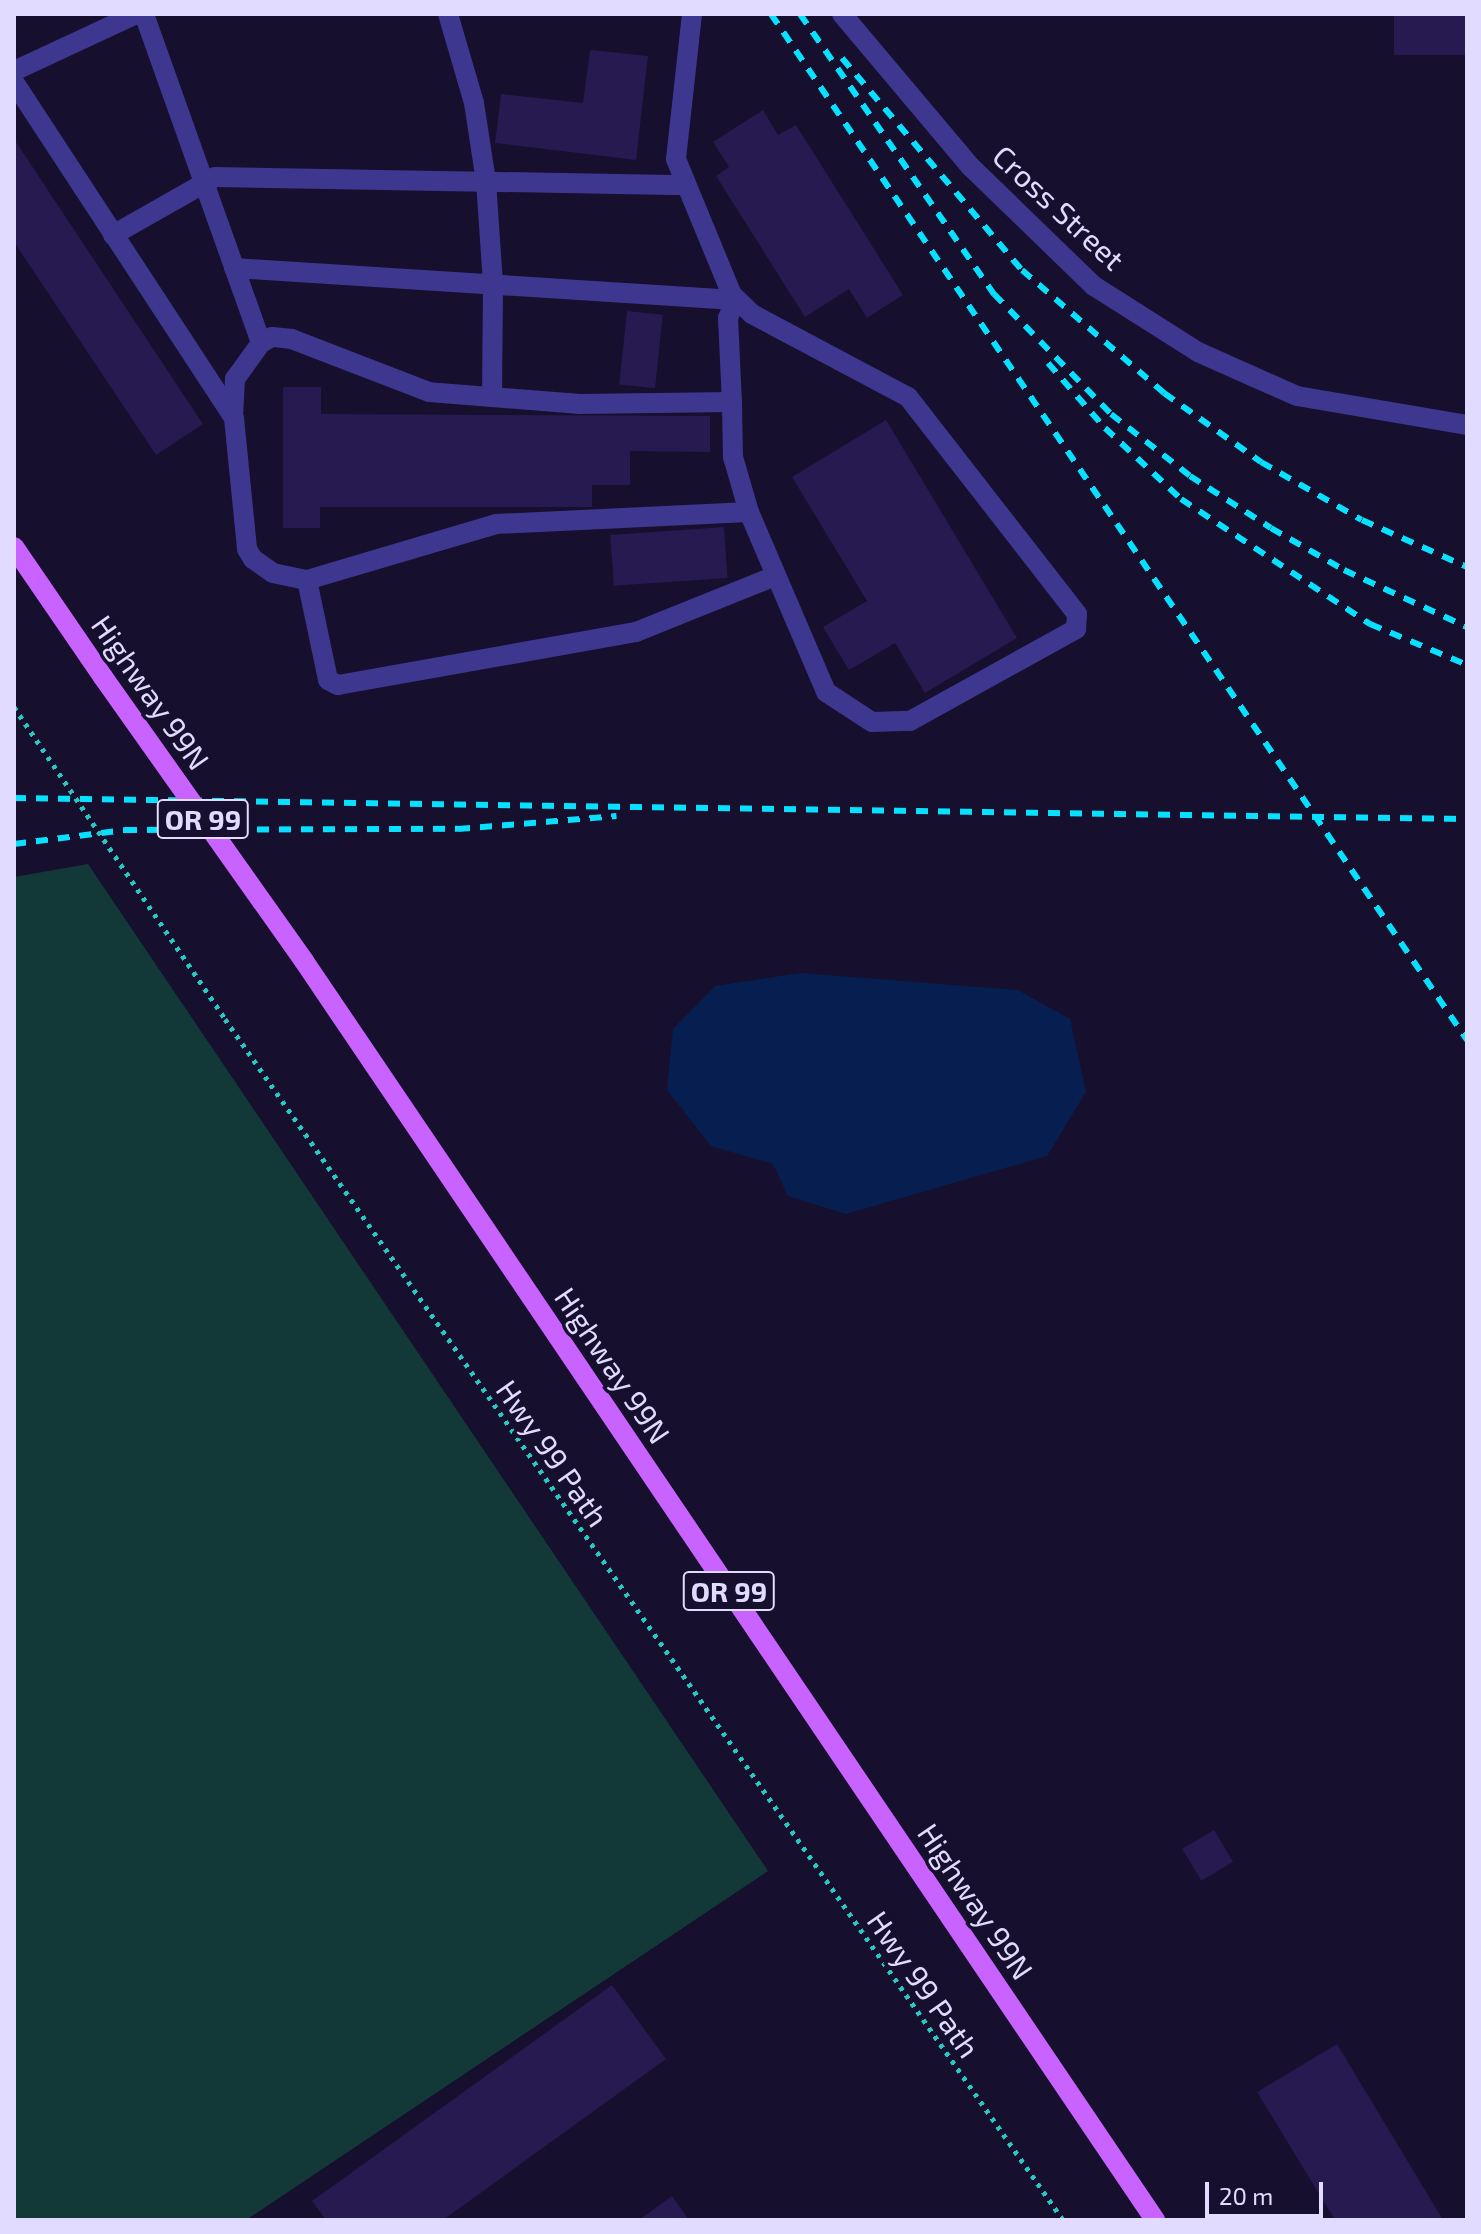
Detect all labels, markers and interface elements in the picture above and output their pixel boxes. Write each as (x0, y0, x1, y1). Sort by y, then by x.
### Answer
street label: Cross Street (986, 137, 1132, 277)
street label: Highway 99N (84, 608, 218, 776)
road number: OR 99 (155, 795, 251, 843)
street label: Highway 99N (548, 1280, 678, 1450)
street label: Hwy 99 Path (489, 1373, 617, 1533)
road number: OR 99 (681, 1567, 777, 1615)
street label: Highway 99N (911, 1816, 1041, 1986)
street label: Hwy 99 Path (860, 1904, 988, 2064)
scale bar (1209, 2166, 1327, 2216)
text: 20 m (1219, 2181, 1273, 2210)

